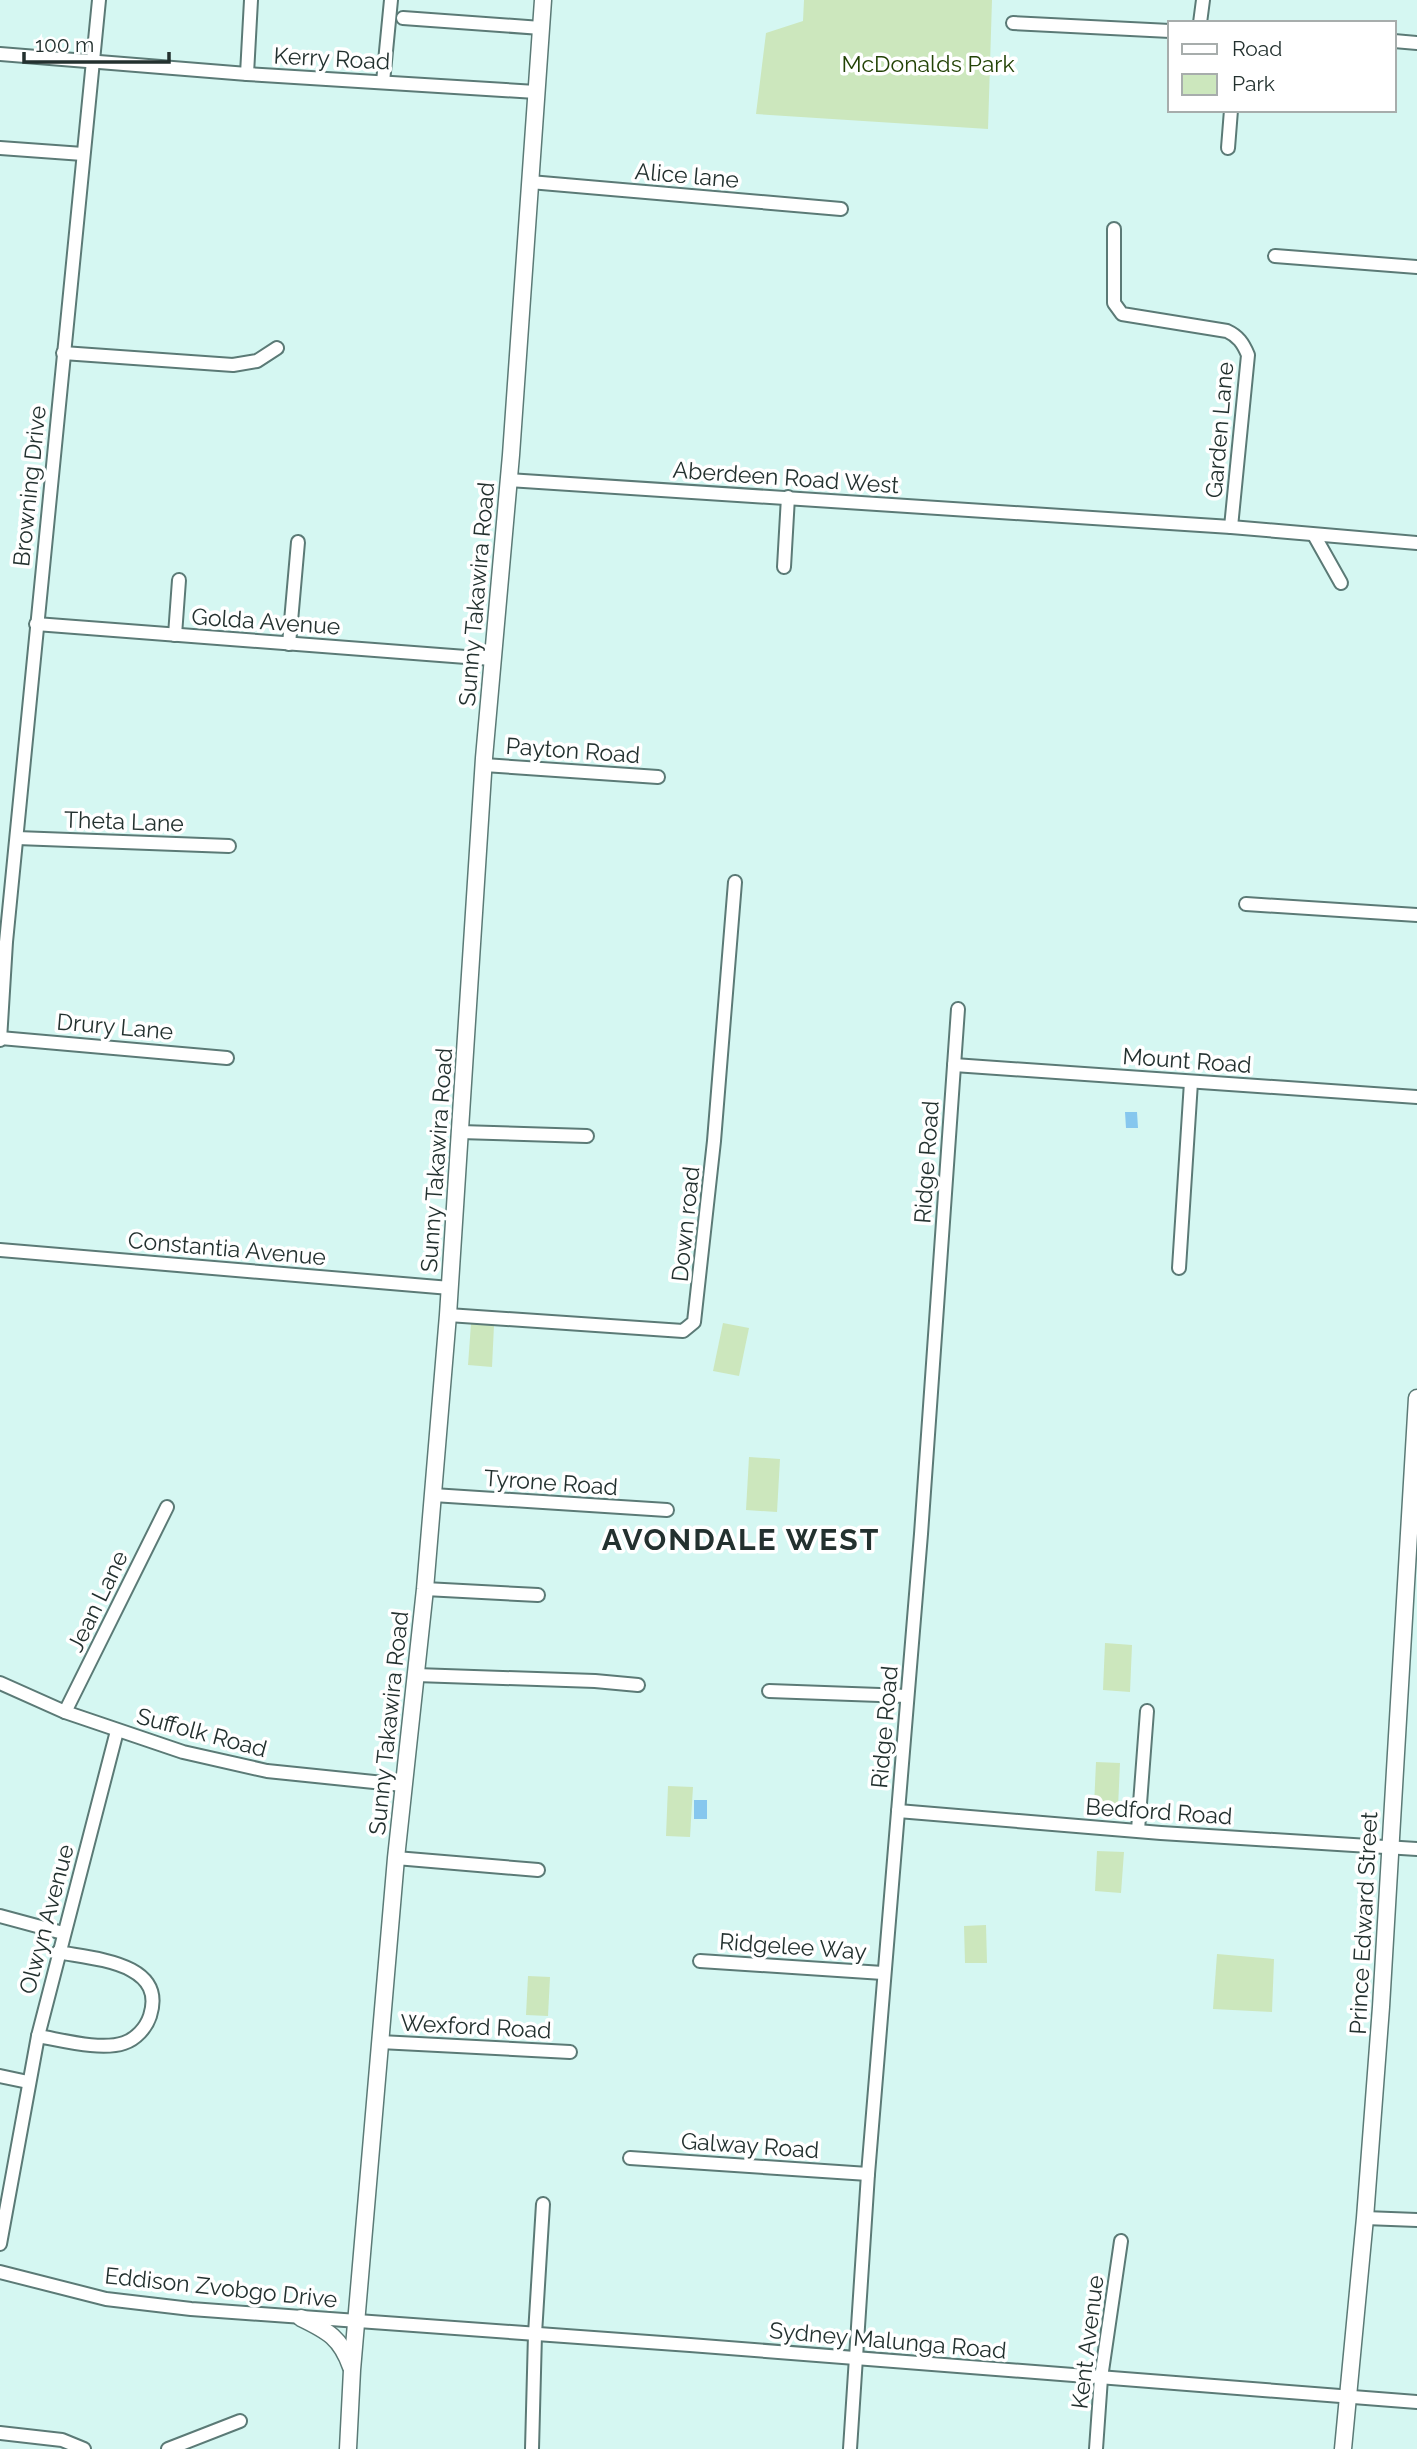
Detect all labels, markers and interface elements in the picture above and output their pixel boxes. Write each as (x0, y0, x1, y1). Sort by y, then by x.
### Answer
scale bar (24, 21, 170, 65)
legend (1168, 21, 1396, 112)
text: 100 m (35, 32, 94, 57)
text: Road (1232, 36, 1282, 61)
street label: Kerry Road (273, 41, 391, 75)
park label: McDonalds Park (841, 50, 1015, 77)
text: Park (1232, 71, 1275, 96)
street label: Alice lane (634, 157, 740, 193)
street label: Garden Lane (1200, 361, 1238, 499)
street label: Browning Drive (7, 404, 51, 568)
street label: Aberdeen Road West (672, 456, 900, 498)
street label: Sunny Takawira Road (453, 481, 499, 707)
street label: Golda Avenue (191, 602, 341, 640)
street label: Payton Road (505, 732, 641, 768)
street label: Theta Lane (64, 805, 184, 837)
street label: Drury Lane (56, 1007, 174, 1045)
street label: Mount Road (1122, 1042, 1252, 1078)
street label: Sunny Takawira Road (415, 1047, 457, 1273)
street label: Ridge Road (908, 1100, 944, 1224)
street label: Down road (666, 1165, 704, 1283)
street label: Constantia Avenue (127, 1226, 327, 1270)
street label: Tyrone Road (483, 1464, 619, 1500)
district label: AVONDALE WEST (602, 1522, 880, 1557)
street label: Jean Lane (61, 1546, 133, 1656)
street label: Sunny Takawira Road (363, 1610, 413, 1836)
street label: Ridge Road (865, 1665, 903, 1789)
street label: Suffolk Road (134, 1702, 270, 1762)
street label: Bedford Road (1085, 1792, 1233, 1830)
street label: Prince Edward Street (1344, 1811, 1382, 2035)
street label: Olwyn Avenue (13, 1841, 79, 1997)
street label: Ridgelee Way (718, 1927, 868, 1965)
street label: Wexford Road (400, 2009, 552, 2043)
street label: Galway Road (680, 2127, 820, 2163)
street label: Eddison Zvobgo Drive (103, 2261, 339, 2313)
street label: Kent Avenue (1065, 2274, 1109, 2410)
street label: Sydney Malunga Road (768, 2316, 1008, 2364)

